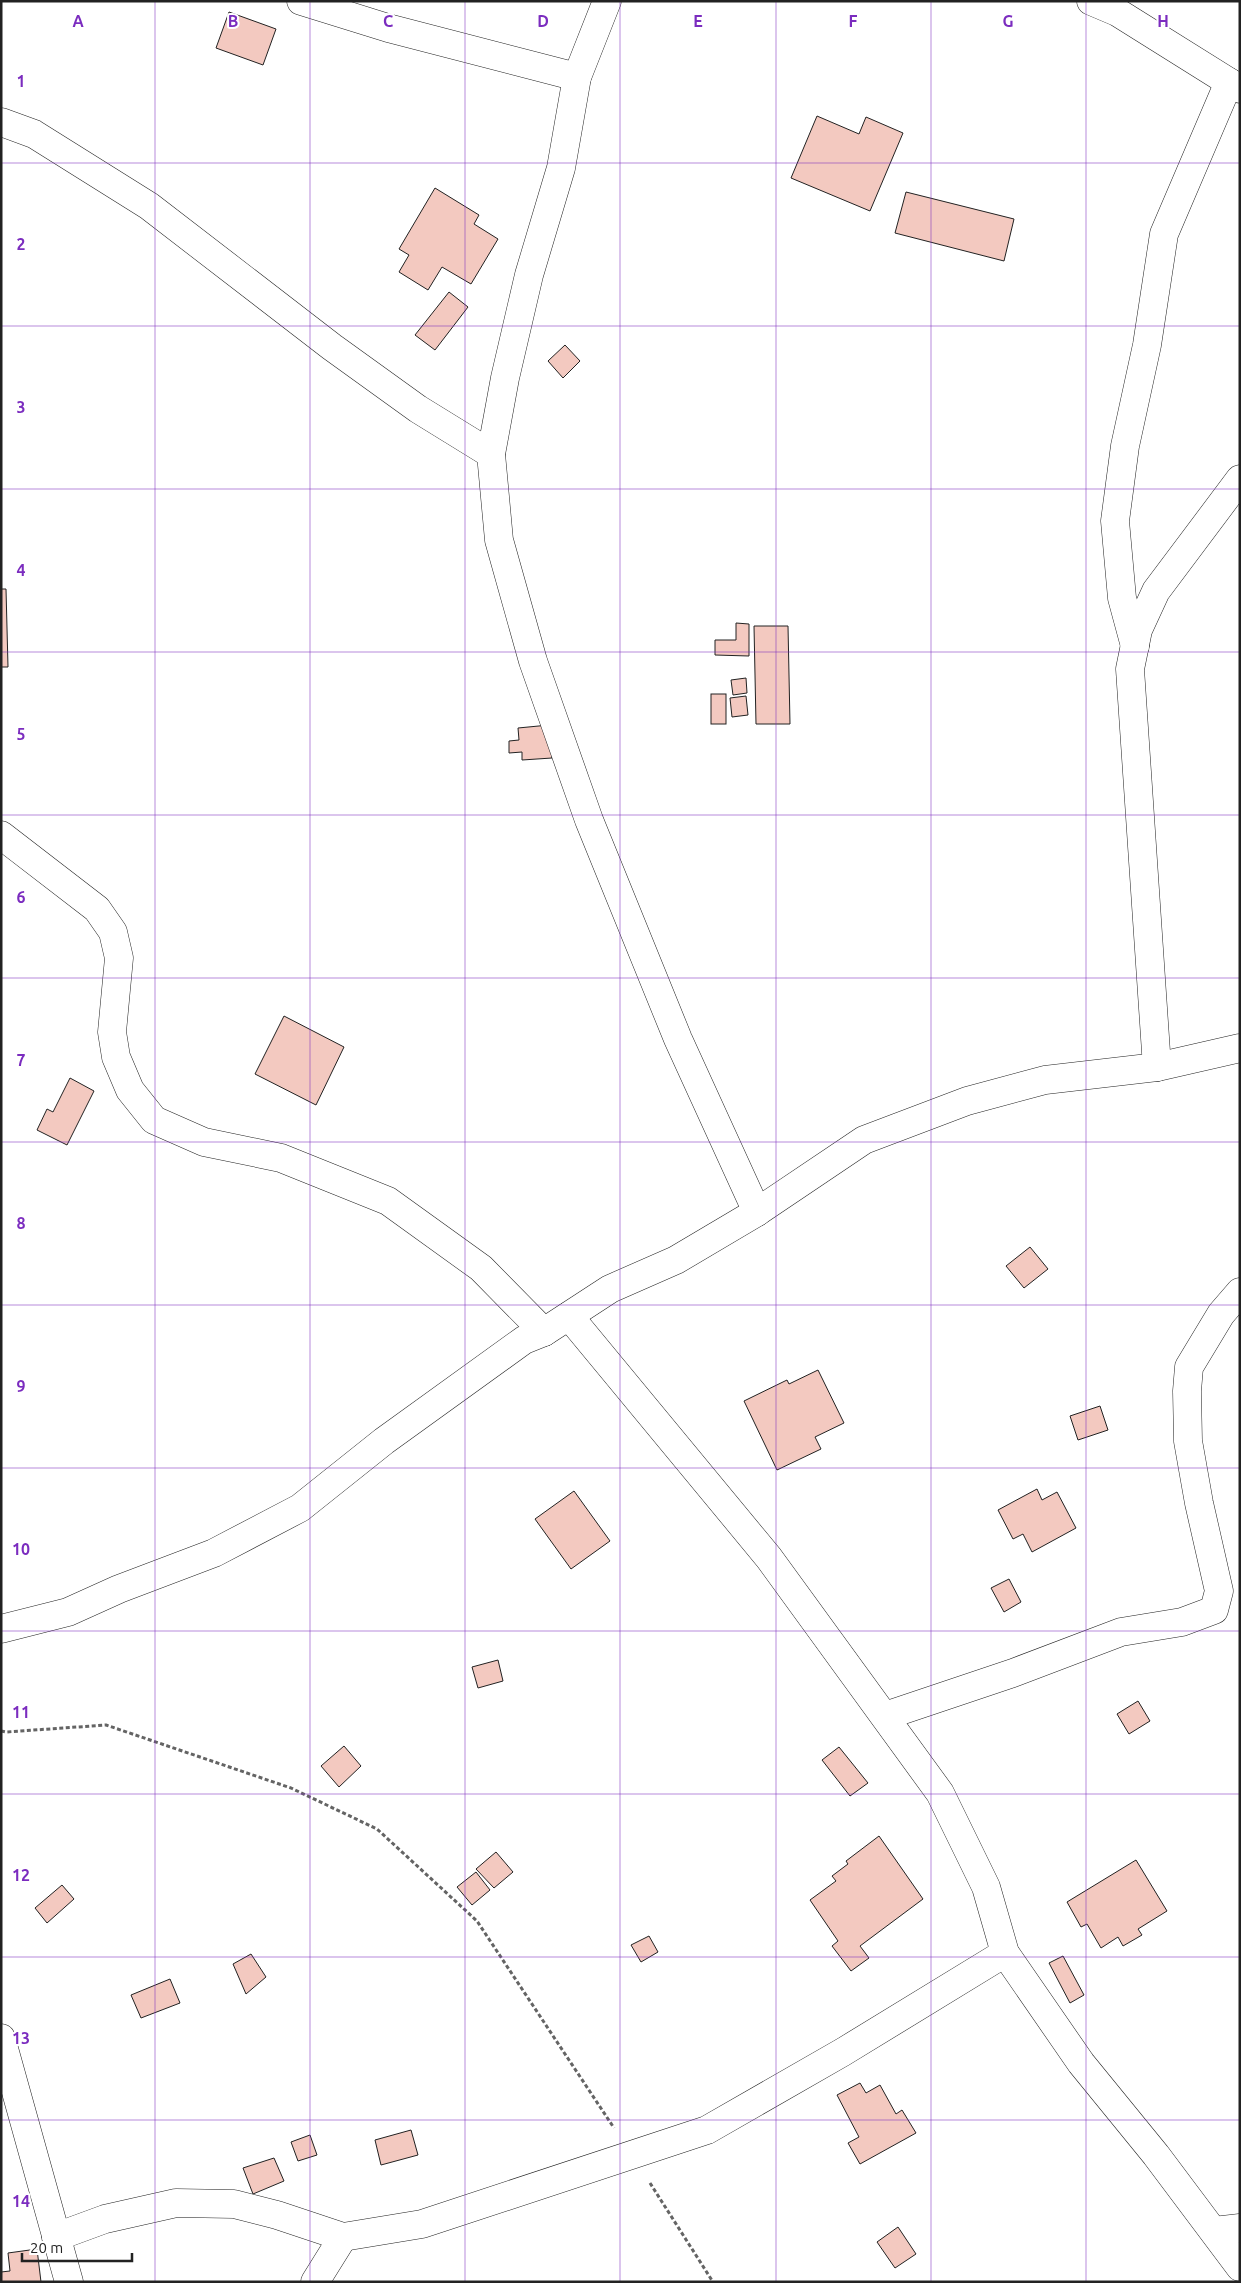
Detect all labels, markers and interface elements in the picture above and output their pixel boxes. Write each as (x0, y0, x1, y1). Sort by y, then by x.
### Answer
text: A (72, 12, 84, 30)
text: B (228, 12, 238, 30)
text: C (383, 12, 393, 30)
text: D (537, 12, 549, 30)
text: E (693, 12, 703, 30)
text: F (849, 12, 858, 30)
text: G (1002, 12, 1014, 30)
text: H (1157, 12, 1169, 30)
text: 1 (16, 72, 26, 90)
text: 2 (16, 235, 26, 253)
text: 3 (16, 398, 26, 416)
text: 4 (16, 561, 26, 579)
text: 5 (16, 725, 26, 743)
text: 6 (16, 888, 26, 906)
text: 7 (16, 1051, 26, 1069)
text: 8 (16, 1214, 26, 1232)
text: 9 (16, 1377, 26, 1395)
text: 10 (12, 1540, 30, 1558)
text: 11 (12, 1703, 30, 1721)
text: 12 (12, 1866, 30, 1884)
text: 13 (12, 2029, 30, 2047)
text: 14 (12, 2192, 30, 2210)
scale bar (22, 2230, 132, 2262)
text: 20 m (30, 2239, 63, 2256)

